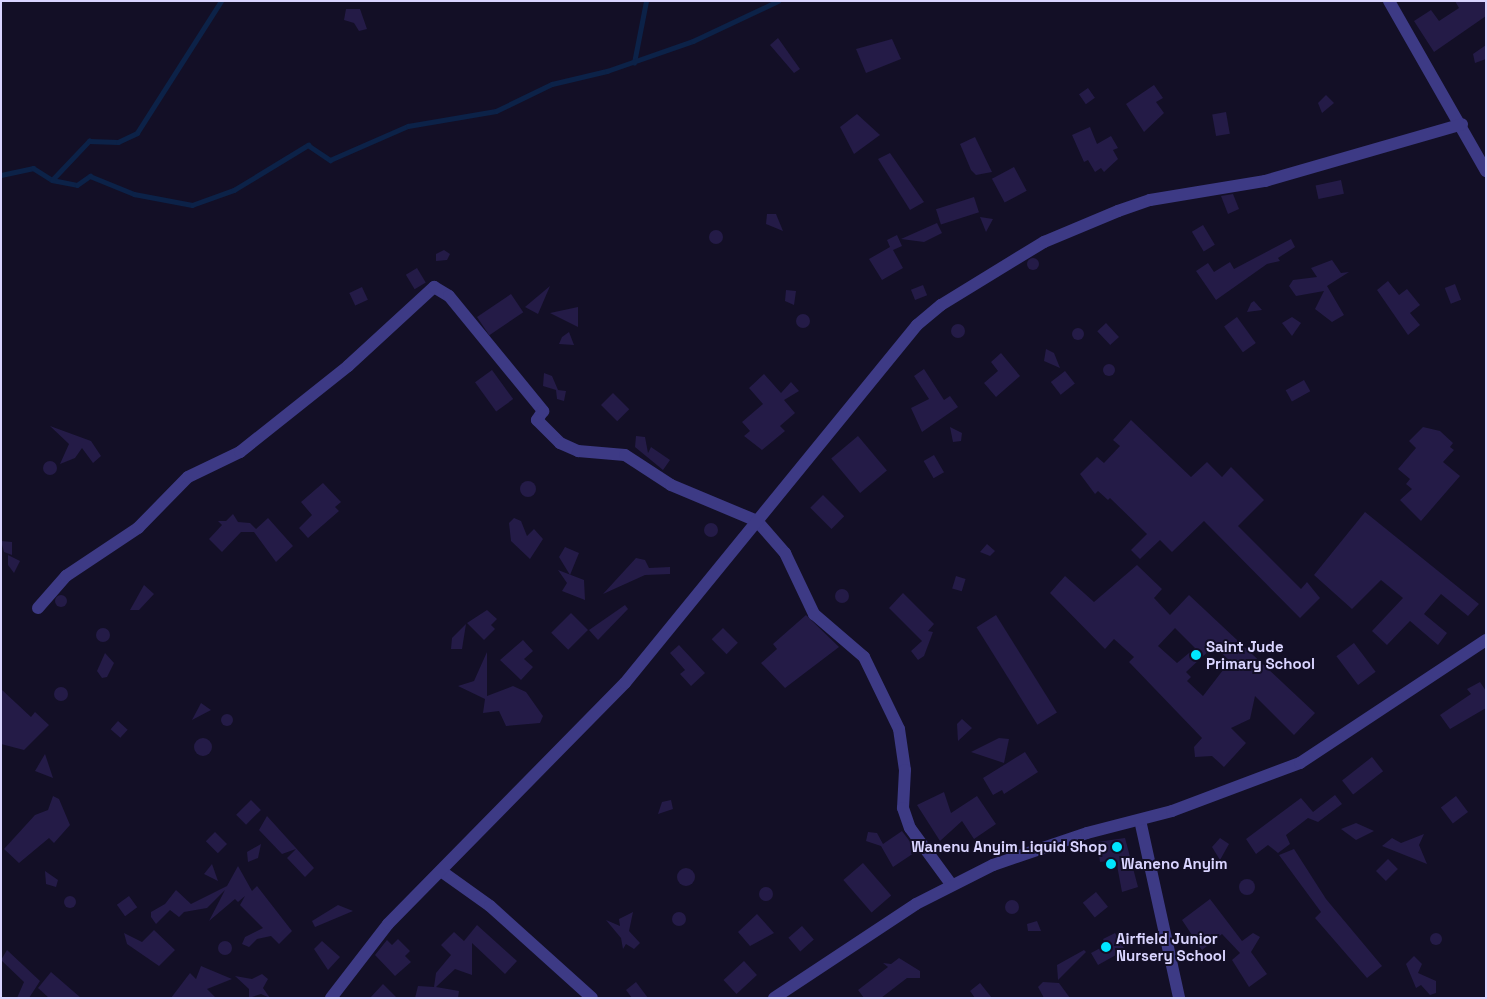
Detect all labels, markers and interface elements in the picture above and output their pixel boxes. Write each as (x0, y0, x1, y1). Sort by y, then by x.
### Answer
place label: Saint Jude Primary School (1206, 637, 1315, 672)
marker: Saint Jude Primary School (1190, 649, 1202, 661)
place label: Wanenu Anyim Liquid Shop (911, 838, 1107, 856)
marker: Wanenu Anyim Liquid Shop (1111, 841, 1123, 853)
place label: Waneno Anyim (1121, 855, 1228, 873)
marker: Waneno Anyim (1105, 858, 1117, 870)
place label: Airfield Junior Nursery School (1116, 929, 1226, 964)
marker: Airfield Junior Nursery School (1100, 941, 1112, 953)

